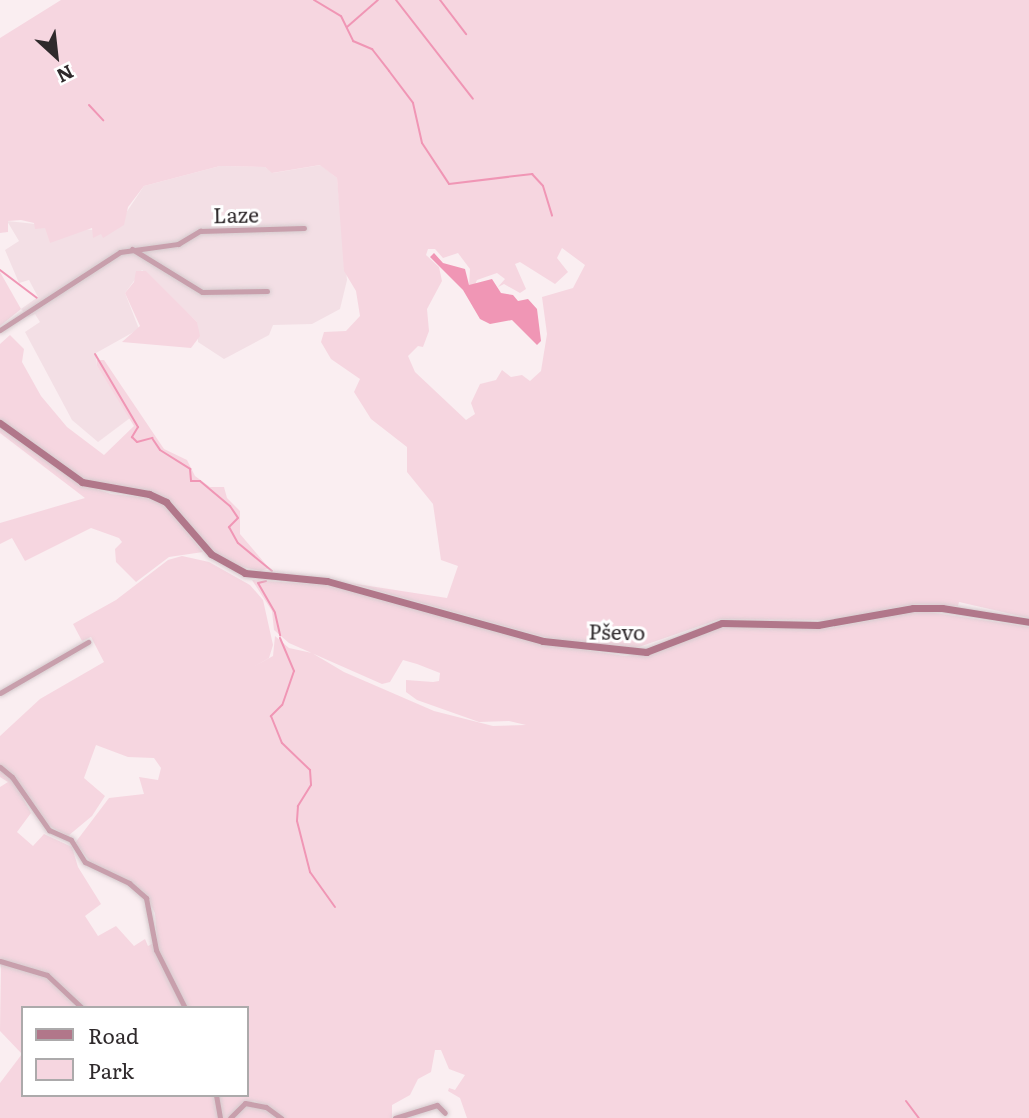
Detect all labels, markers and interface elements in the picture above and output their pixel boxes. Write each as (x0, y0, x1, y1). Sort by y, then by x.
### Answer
north arrow (21, 21, 91, 91)
text: N (52, 59, 79, 91)
street label: Laze (213, 201, 259, 227)
street label: Pševo (588, 618, 646, 644)
legend (21, 1006, 248, 1097)
text: Road (88, 1019, 139, 1050)
text: Park (88, 1054, 134, 1085)

